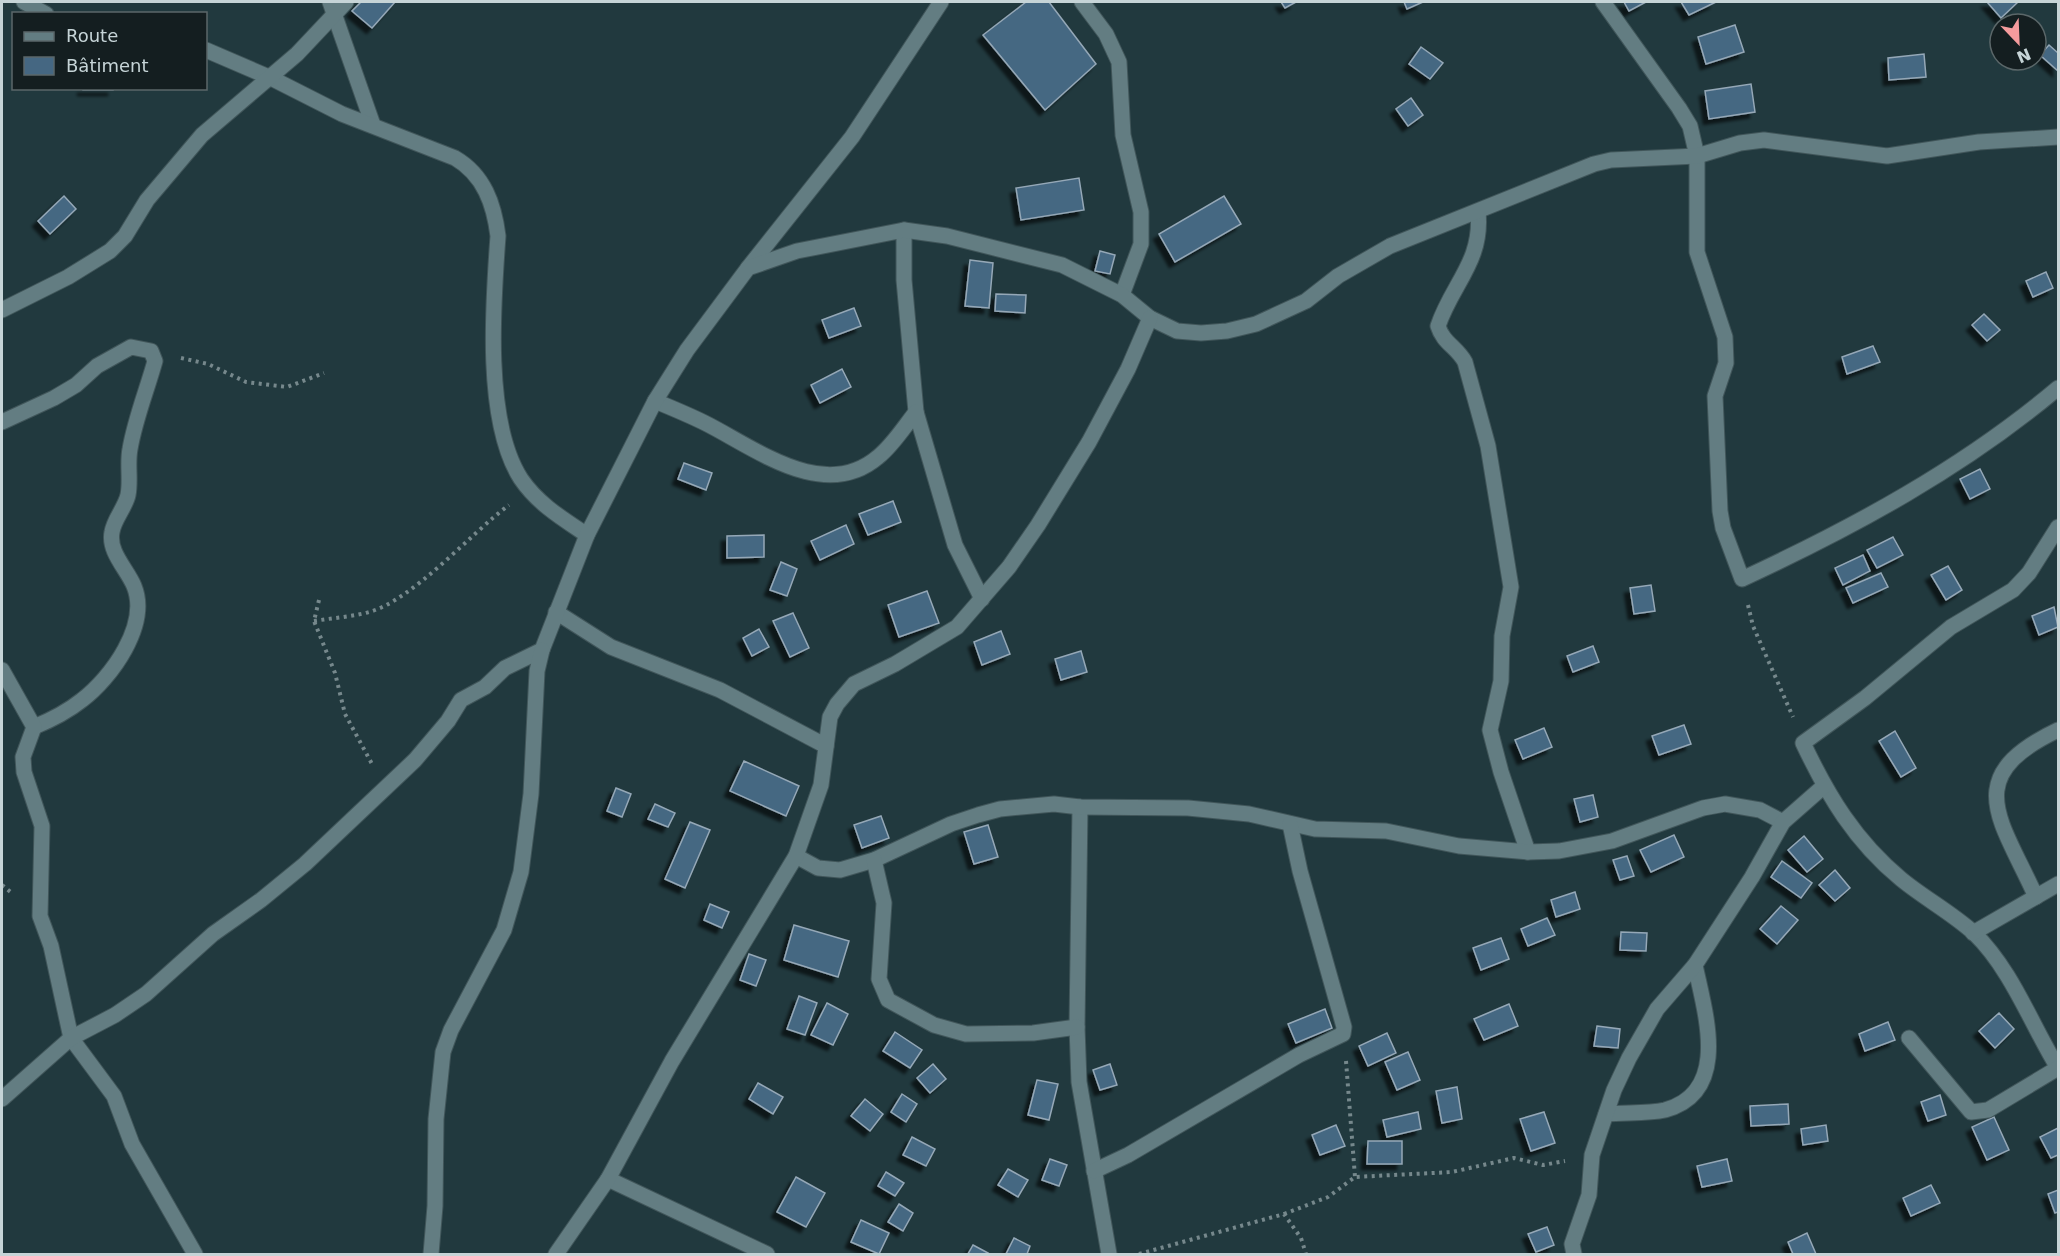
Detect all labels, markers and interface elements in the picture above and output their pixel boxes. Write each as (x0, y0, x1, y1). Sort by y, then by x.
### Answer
legend (12, 12, 207, 90)
north arrow (1988, 12, 2048, 72)
text: Route (66, 25, 118, 46)
text: N (2014, 44, 2034, 67)
text: Bâtiment (66, 55, 149, 76)

